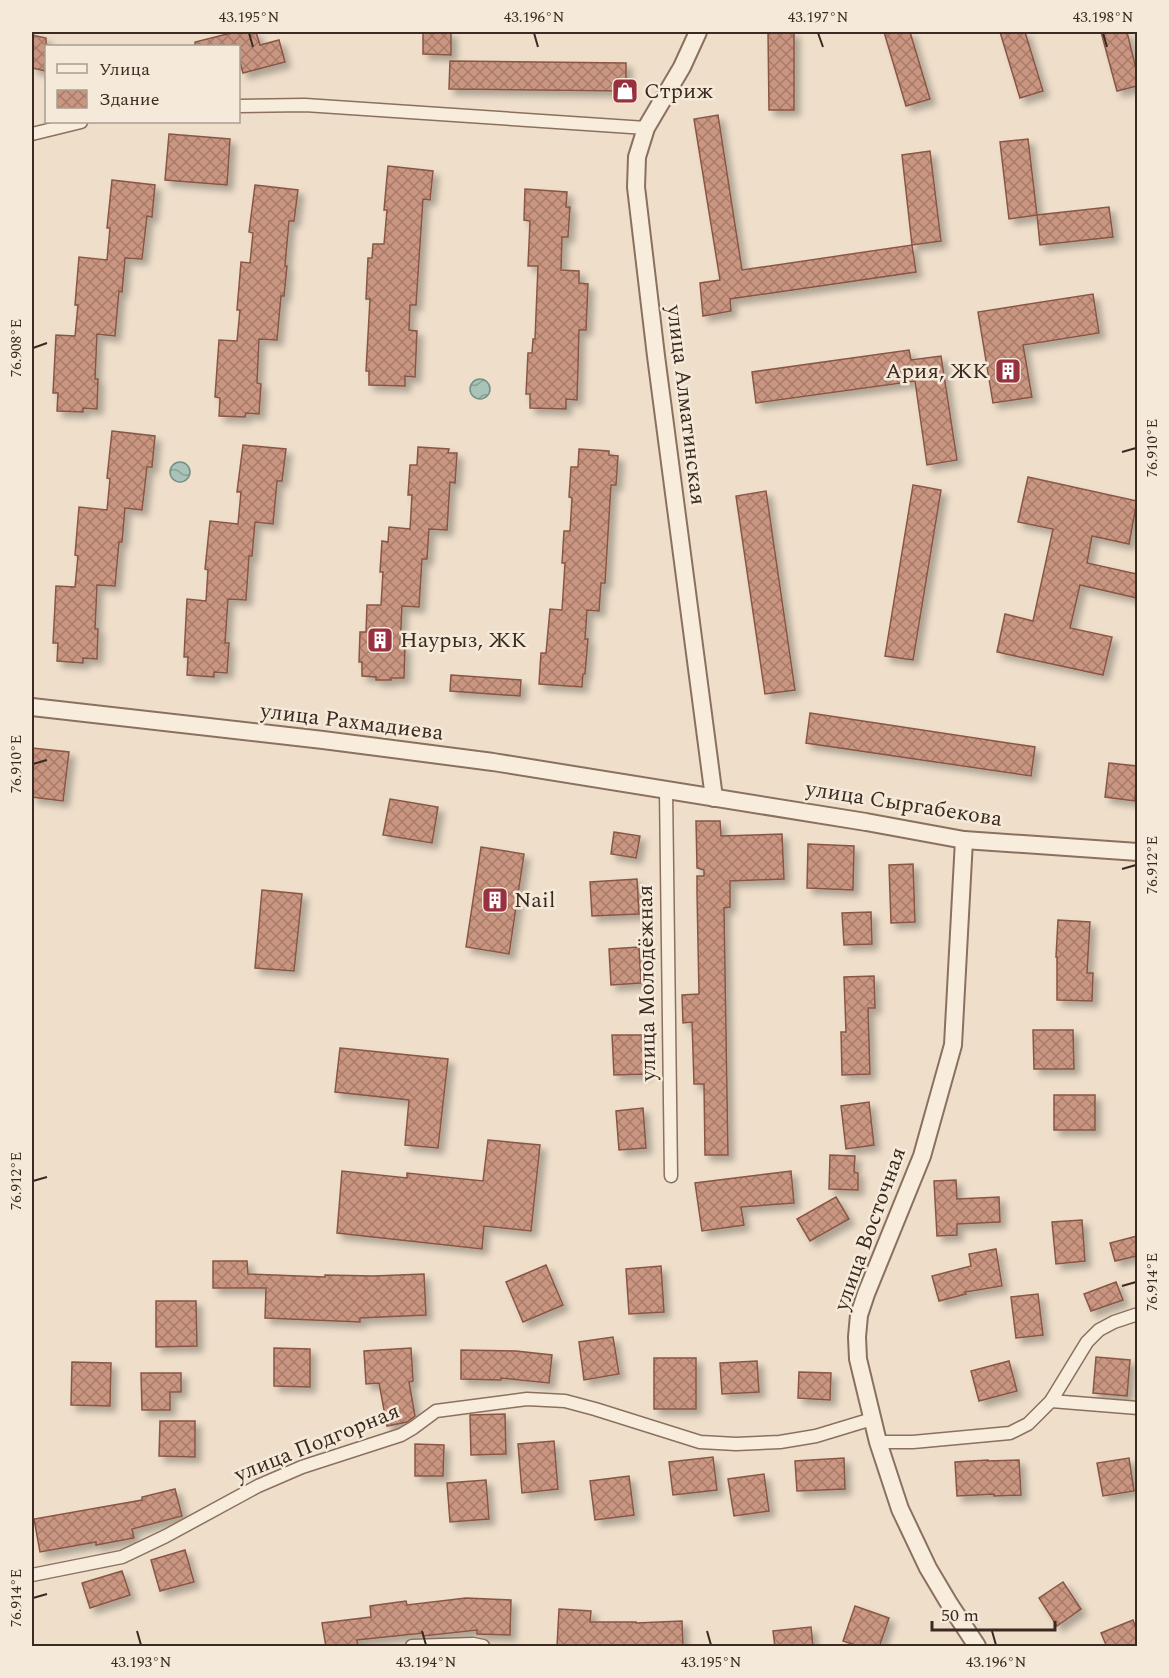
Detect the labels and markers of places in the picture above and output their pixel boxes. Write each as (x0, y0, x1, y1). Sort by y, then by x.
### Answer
place label: Стриж (644, 75, 713, 108)
shop icon: Стриж (610, 76, 640, 106)
place label: Ария, ЖК (885, 355, 988, 388)
building icon: Ария, ЖК (993, 356, 1023, 386)
place label: Наурыз, ЖК (400, 624, 527, 657)
building icon: Наурыз, ЖК (365, 625, 395, 655)
place label: Nail (514, 884, 555, 917)
building icon: Nail (480, 885, 510, 915)

